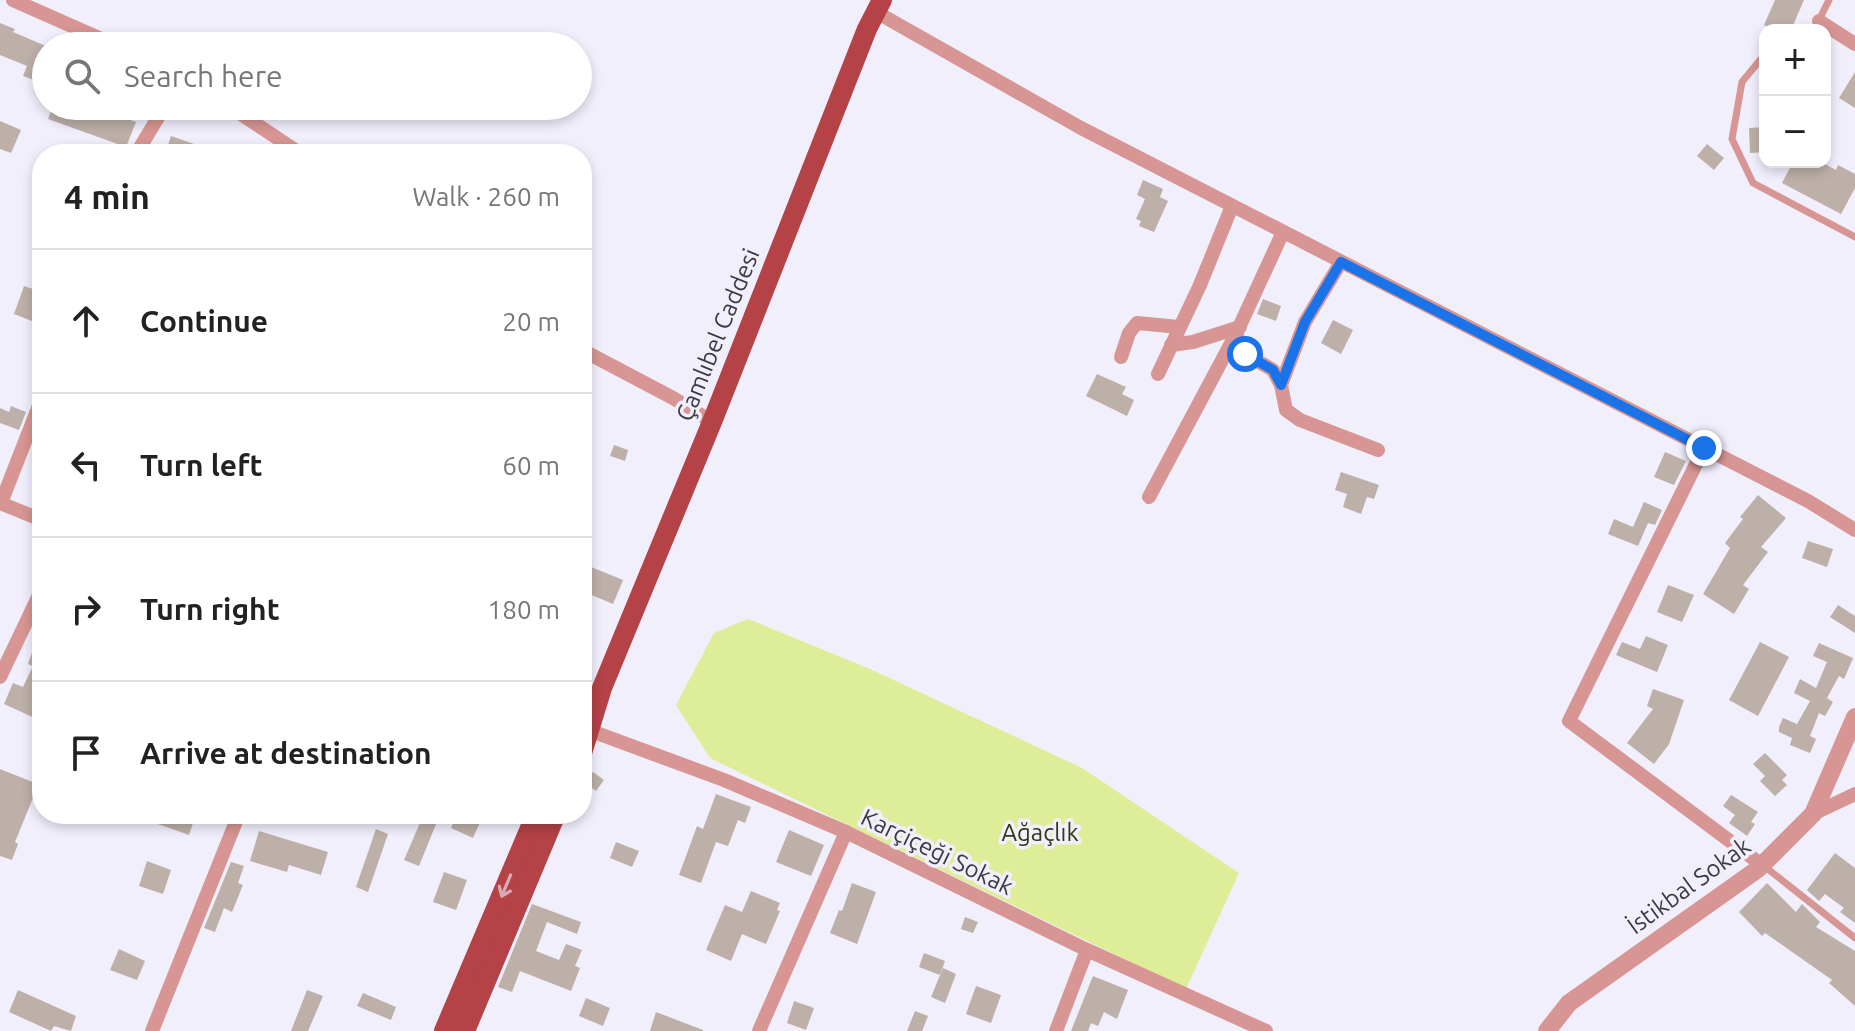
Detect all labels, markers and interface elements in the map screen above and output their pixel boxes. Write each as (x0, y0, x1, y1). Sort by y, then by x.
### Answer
map controls (1759, 24, 1831, 168)
button: + (1759, 24, 1831, 96)
search box (32, 32, 592, 120)
icon: search (60, 54, 104, 98)
text: Search here (124, 59, 283, 93)
button: − (1759, 96, 1831, 168)
text: 4 min (64, 177, 150, 215)
text: Walk · 260 m (412, 182, 560, 211)
street label: Çamlıbel Caddesi (671, 245, 764, 425)
icon: ahead (64, 299, 108, 343)
text: Continue (140, 304, 268, 338)
text: 20 m (502, 307, 560, 336)
route start (1227, 336, 1263, 372)
route end (1686, 430, 1722, 466)
icon: left (64, 443, 108, 487)
text: Turn left (140, 448, 262, 482)
text: 60 m (502, 451, 560, 480)
icon: right (64, 587, 108, 631)
text: Turn right (140, 592, 280, 626)
text: 180 m (488, 595, 560, 624)
icon: arrive (64, 731, 108, 775)
text: Arrive at destination (140, 736, 432, 770)
street label: Karçiçeği Sokak (857, 803, 1018, 900)
park label: Ağaçlık (1001, 819, 1079, 846)
street label: İstikbal Sokak (1622, 832, 1755, 939)
one-way arrow (498, 873, 512, 898)

